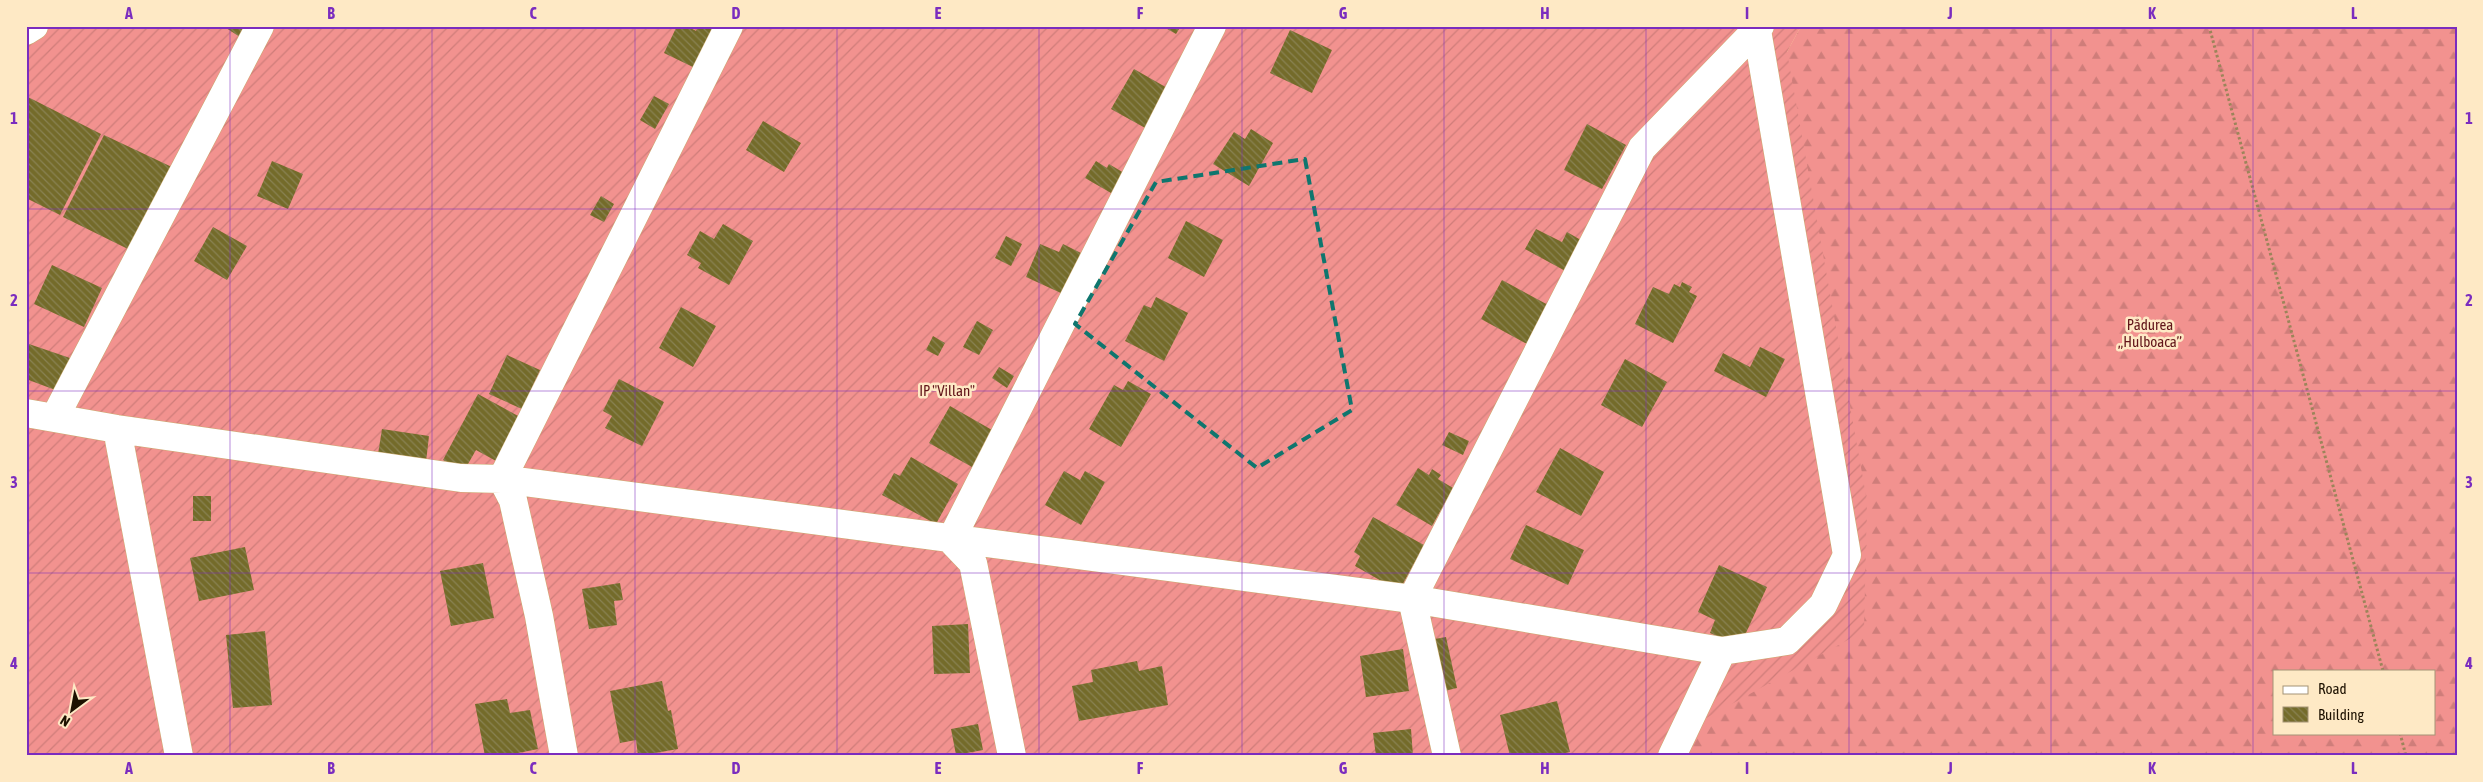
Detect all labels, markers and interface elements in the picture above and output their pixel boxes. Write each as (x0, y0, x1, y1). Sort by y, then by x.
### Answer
text: A (124, 4, 133, 22)
text: B (327, 4, 335, 22)
text: C (529, 4, 537, 22)
text: D (732, 4, 741, 22)
text: E (935, 4, 942, 22)
text: F (1137, 4, 1144, 22)
text: G (1339, 4, 1348, 22)
text: H (1540, 4, 1550, 22)
text: I (1745, 4, 1749, 22)
text: J (1946, 4, 1953, 22)
text: K (2148, 4, 2156, 22)
text: L (2351, 4, 2358, 22)
text: 1 (10, 109, 18, 127)
text: 1 (2465, 109, 2473, 127)
text: 2 (10, 291, 18, 309)
text: 2 (2465, 291, 2473, 309)
park label: Pădurea „Hulboaca” (2118, 316, 2182, 350)
park label: IP "Villan" (919, 382, 975, 399)
text: 3 (10, 473, 18, 491)
text: 3 (2465, 473, 2473, 491)
text: 4 (9, 654, 18, 672)
text: 4 (2464, 654, 2473, 672)
legend (2273, 670, 2436, 734)
text: Road (2318, 680, 2347, 697)
north arrow (48, 684, 98, 734)
text: Building (2318, 706, 2364, 723)
text: N (57, 712, 73, 730)
text: A (124, 759, 133, 777)
text: B (327, 759, 335, 777)
text: C (529, 759, 537, 777)
text: D (732, 759, 741, 777)
text: E (935, 759, 942, 777)
text: F (1137, 759, 1144, 777)
text: G (1339, 759, 1348, 777)
text: H (1540, 759, 1550, 777)
text: I (1745, 759, 1749, 777)
text: J (1946, 759, 1953, 777)
text: K (2148, 759, 2156, 777)
text: L (2351, 759, 2358, 777)

